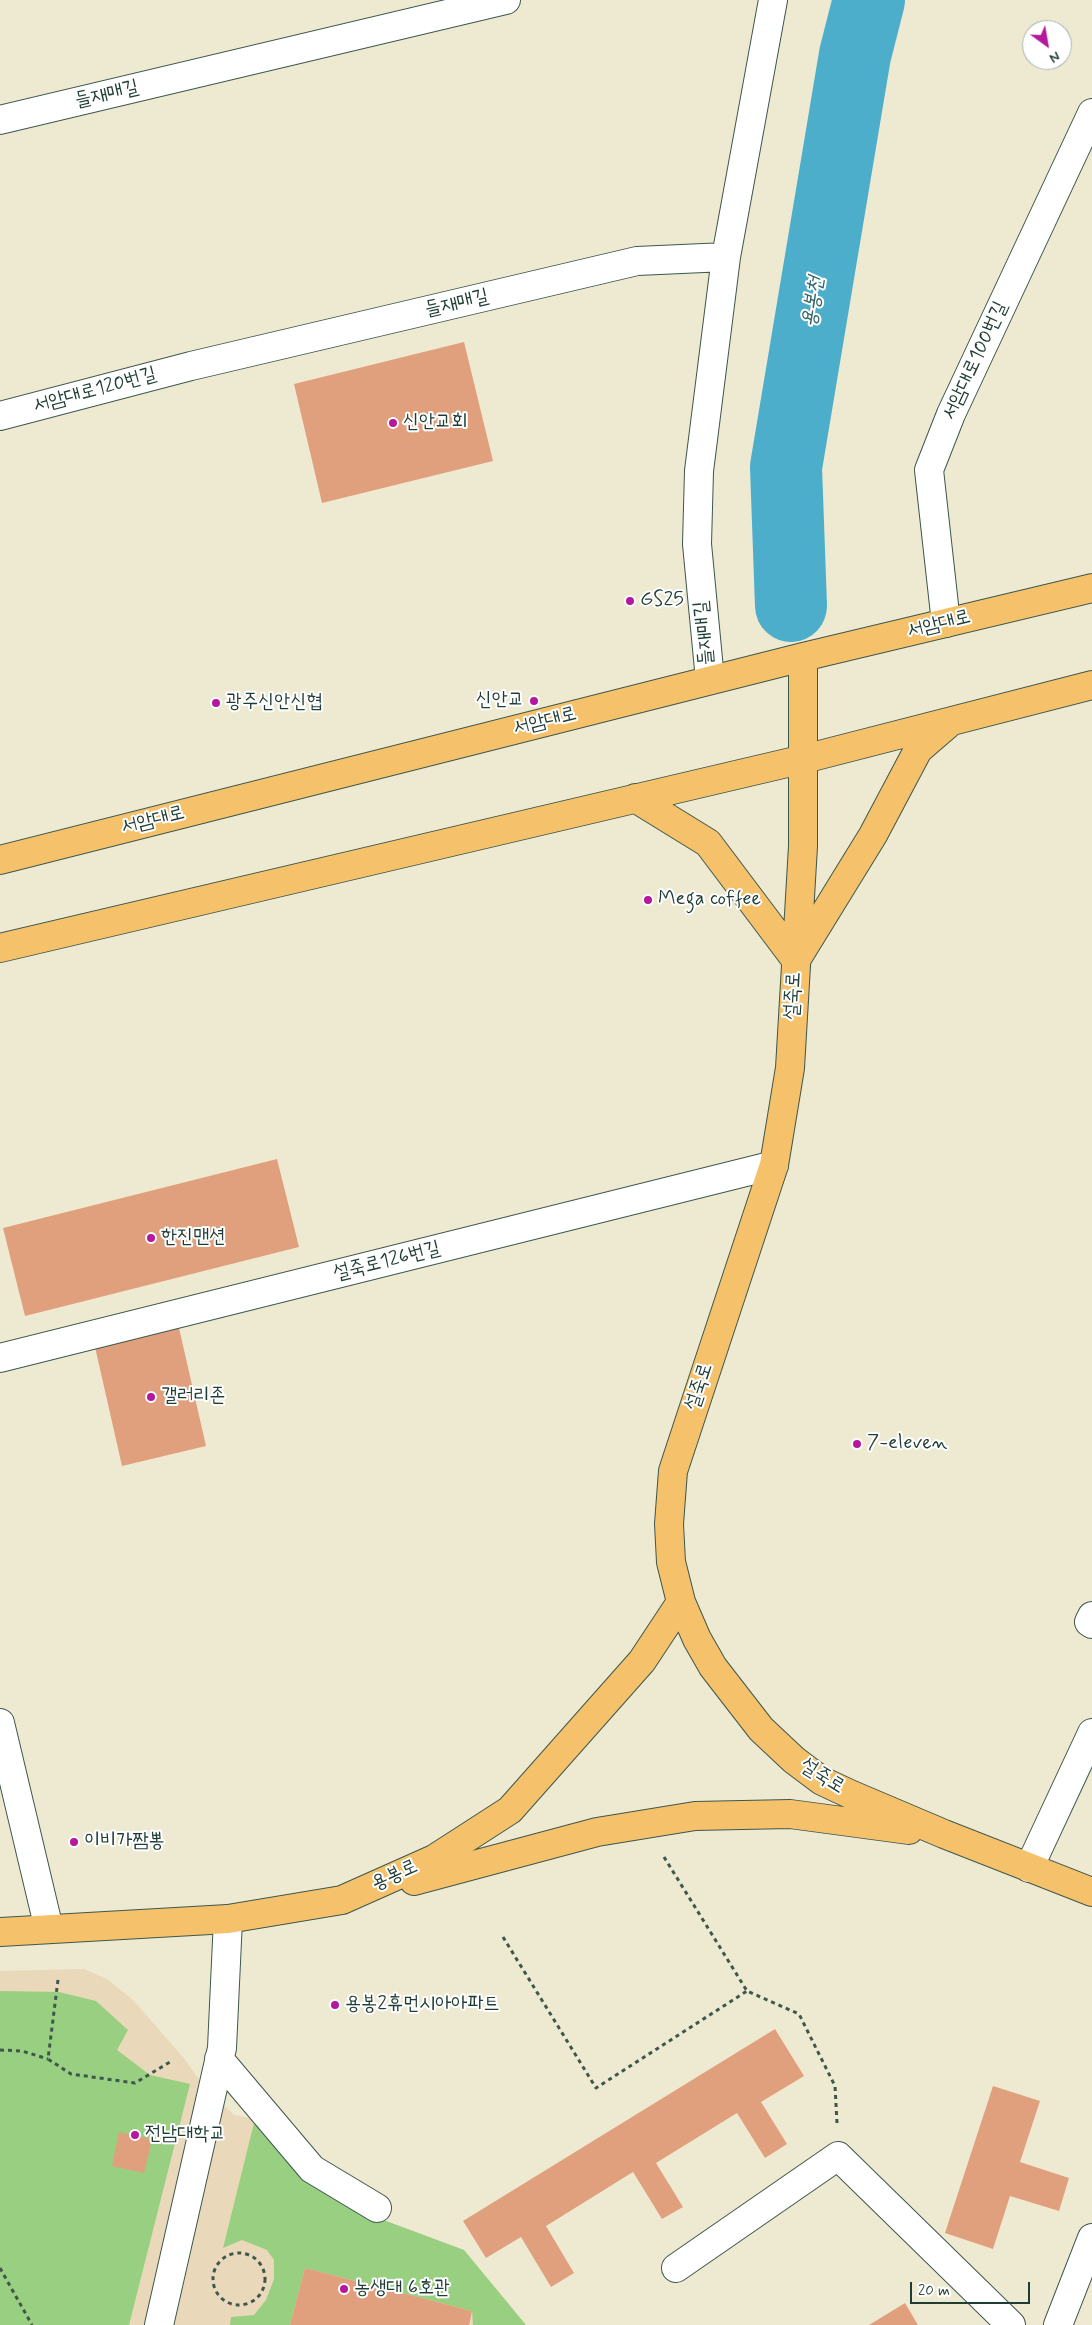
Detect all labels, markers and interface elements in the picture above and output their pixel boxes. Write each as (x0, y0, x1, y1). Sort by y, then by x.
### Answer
north arrow (1022, 20, 1072, 70)
text: N (1046, 47, 1063, 67)
street label: 들재매길 (73, 76, 141, 114)
water label: 용봉천 (798, 275, 830, 329)
street label: 들재매길 (423, 285, 491, 323)
street label: 서암대로100번길 (938, 298, 1014, 424)
street label: 서암대로120번길 (31, 363, 159, 419)
place label: 신안교회 (403, 411, 467, 435)
marker: 신안교회 (387, 417, 399, 429)
place label: GS25 (640, 589, 684, 613)
marker: GS25 (624, 595, 636, 607)
street label: 들재매길 (690, 600, 720, 666)
street label: 서암대로 (905, 606, 973, 644)
place label: 신안교 (476, 689, 524, 713)
place label: 광주신안신협 (226, 691, 323, 715)
marker: 신안교 (528, 695, 540, 707)
marker: 광주신안신협 (210, 697, 222, 709)
street label: 서암대로 (511, 703, 579, 741)
street label: 서암대로 (119, 802, 187, 840)
place label: Mega coffee (658, 888, 761, 912)
marker: Mega coffee (642, 894, 654, 906)
street label: 설죽로 (781, 971, 807, 1021)
place label: 한진맨션 (161, 1226, 225, 1250)
marker: 한진맨션 (145, 1232, 157, 1244)
street label: 설죽로126번길 (331, 1237, 443, 1287)
street label: 설죽로 (681, 1360, 719, 1414)
place label: 갤러리존 (161, 1385, 225, 1409)
marker: 갤러리존 (145, 1391, 157, 1403)
place label: 7-eleven (867, 1432, 947, 1456)
marker: 7-eleven (851, 1438, 863, 1450)
street label: 설죽로 (795, 1754, 849, 1800)
place label: 이비가짬뽕 (84, 1830, 164, 1854)
marker: 이비가짬뽕 (68, 1836, 80, 1848)
street label: 용봉로 (368, 1855, 422, 1897)
place label: 용봉2휴먼시아아파트 (345, 1993, 500, 2017)
marker: 용봉2휴먼시아아파트 (329, 1999, 341, 2011)
place label: 전남대학교 (145, 2123, 225, 2147)
marker: 전남대학교 (129, 2129, 141, 2141)
scale bar (912, 2272, 1032, 2304)
place label: 농생대 6호관 (354, 2277, 450, 2301)
text: 20 m (918, 2281, 950, 2301)
marker: 농생대 6호관 (338, 2283, 350, 2295)

